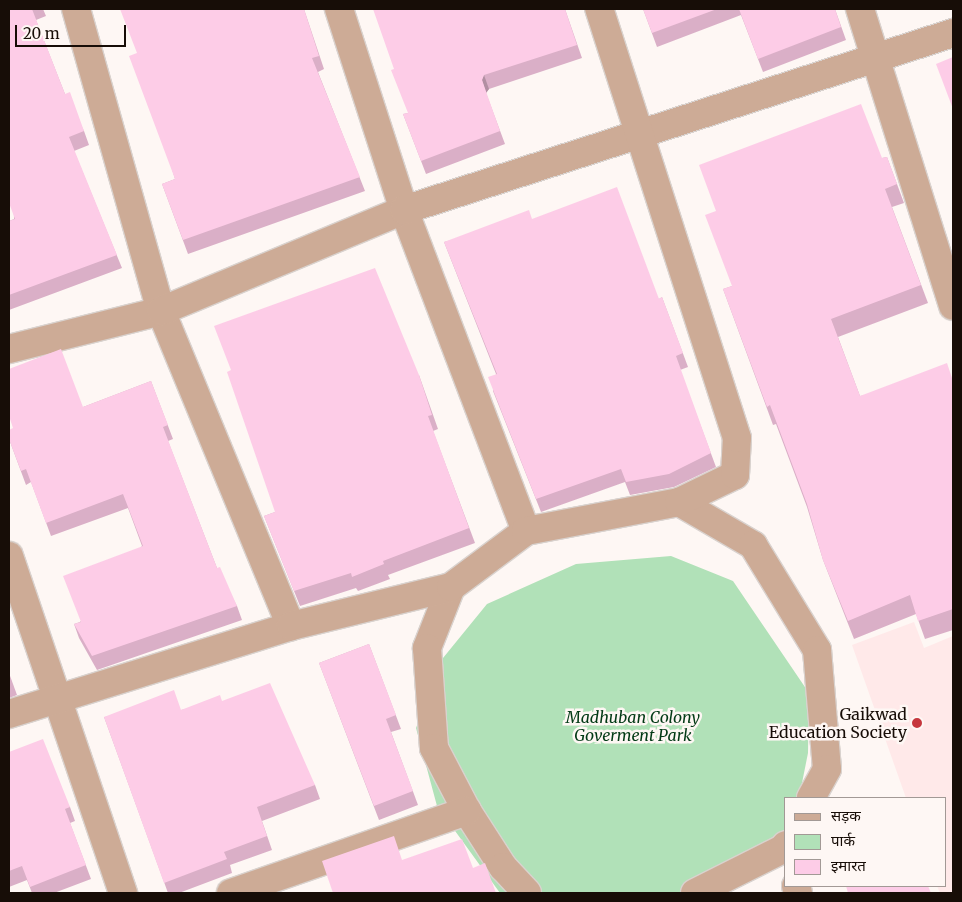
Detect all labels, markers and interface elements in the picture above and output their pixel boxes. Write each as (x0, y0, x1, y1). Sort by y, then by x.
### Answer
scale bar (18, 15, 129, 47)
text: 20 m (23, 24, 60, 43)
place label: Gaikwad Education Society (769, 704, 907, 742)
park label: Madhuban Colony Goverment Park (566, 707, 700, 745)
marker: Gaikwad Education Society (911, 717, 923, 729)
legend (784, 797, 947, 887)
text: सड़क (831, 806, 861, 825)
text: पार्क (831, 831, 855, 850)
text: इमारत (831, 856, 866, 875)

